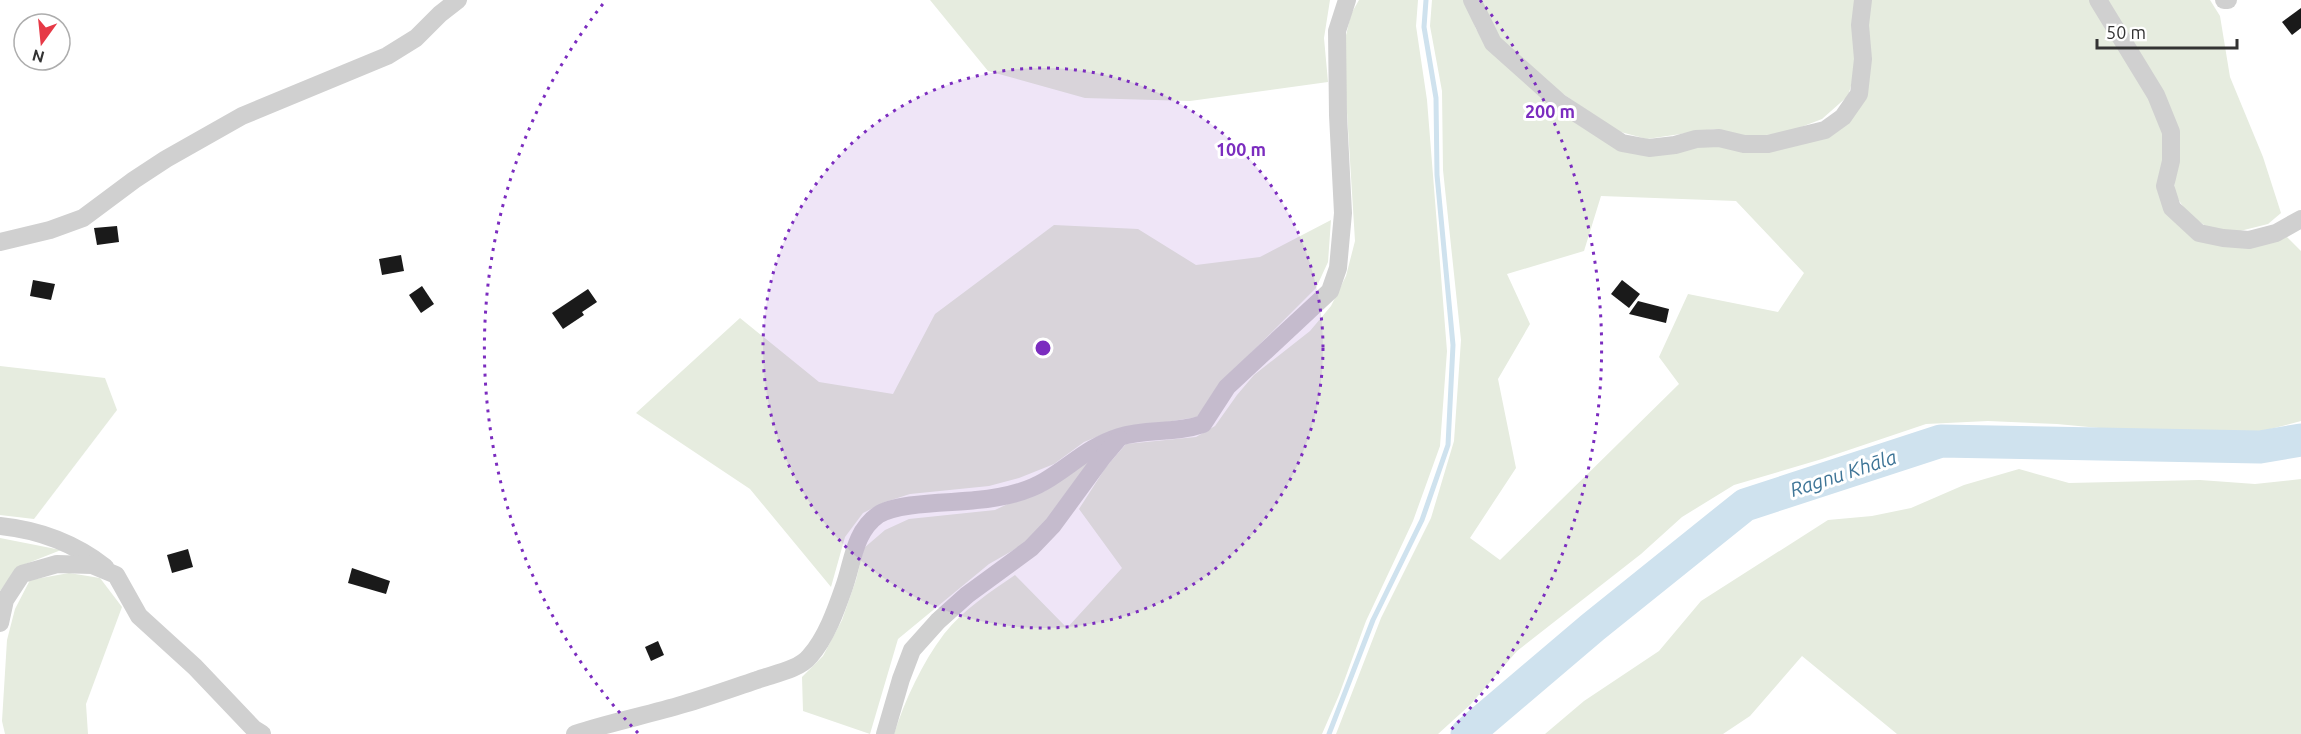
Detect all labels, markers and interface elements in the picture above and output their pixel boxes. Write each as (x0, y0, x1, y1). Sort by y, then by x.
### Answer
north arrow (12, 12, 72, 72)
scale bar (2097, 12, 2236, 50)
text: 50 m (2106, 22, 2146, 42)
text: N (30, 46, 46, 67)
text: 200 m (1525, 101, 1575, 121)
text: 100 m (1216, 139, 1266, 159)
centre of rings (1033, 338, 1053, 358)
water label: Ragnu Khāla (1787, 445, 1899, 501)

